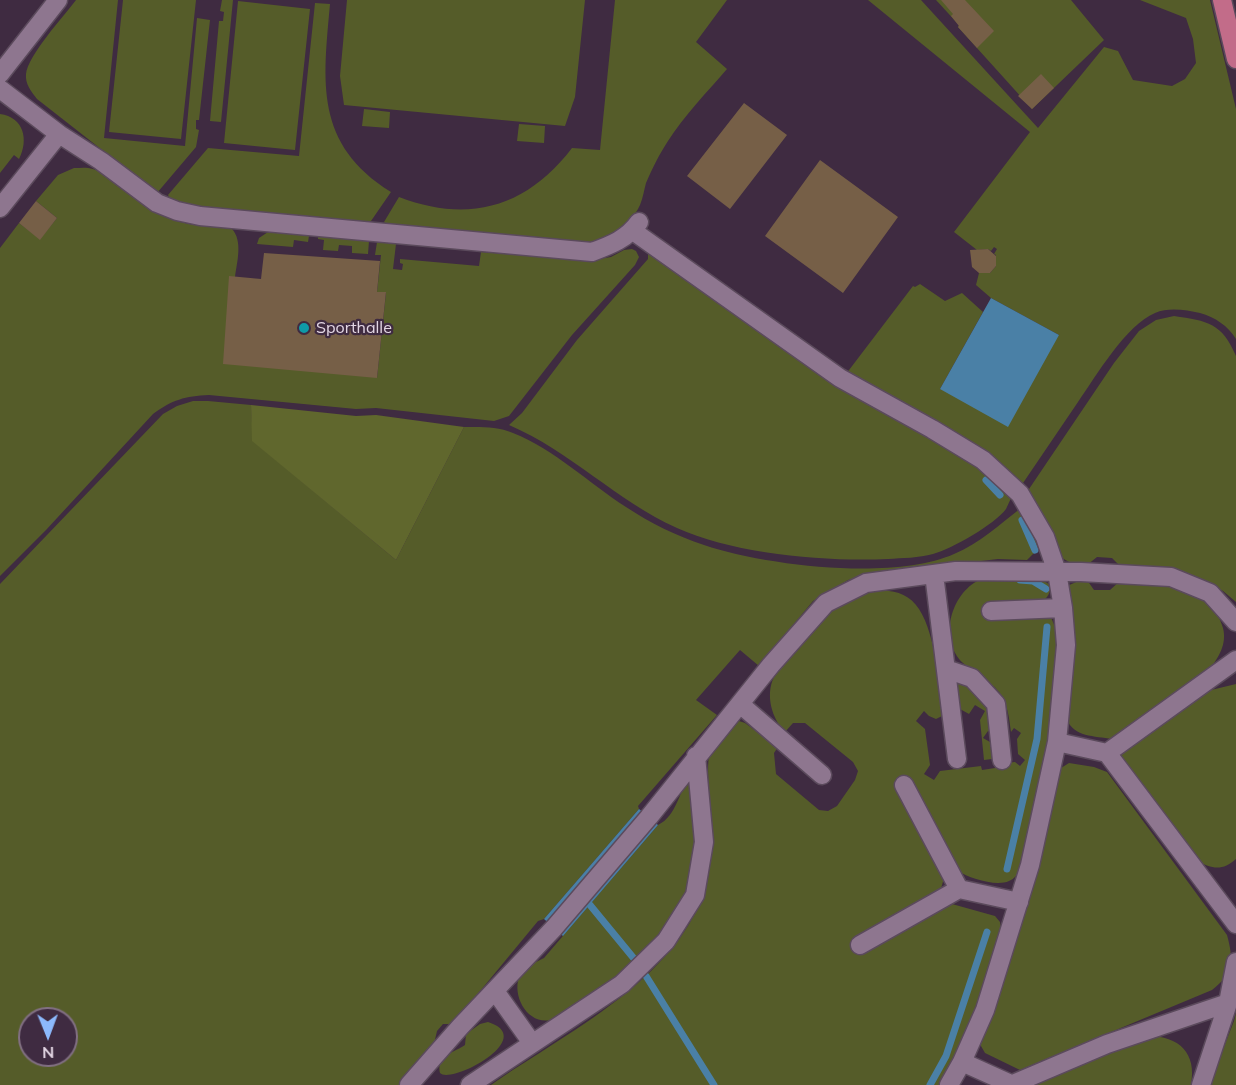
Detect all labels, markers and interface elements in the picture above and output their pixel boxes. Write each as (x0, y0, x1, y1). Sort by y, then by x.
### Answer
place label: Sporthalle (316, 318, 392, 338)
marker: Sporthalle (297, 321, 311, 335)
north arrow (18, 1007, 78, 1067)
text: N (42, 1043, 54, 1063)

